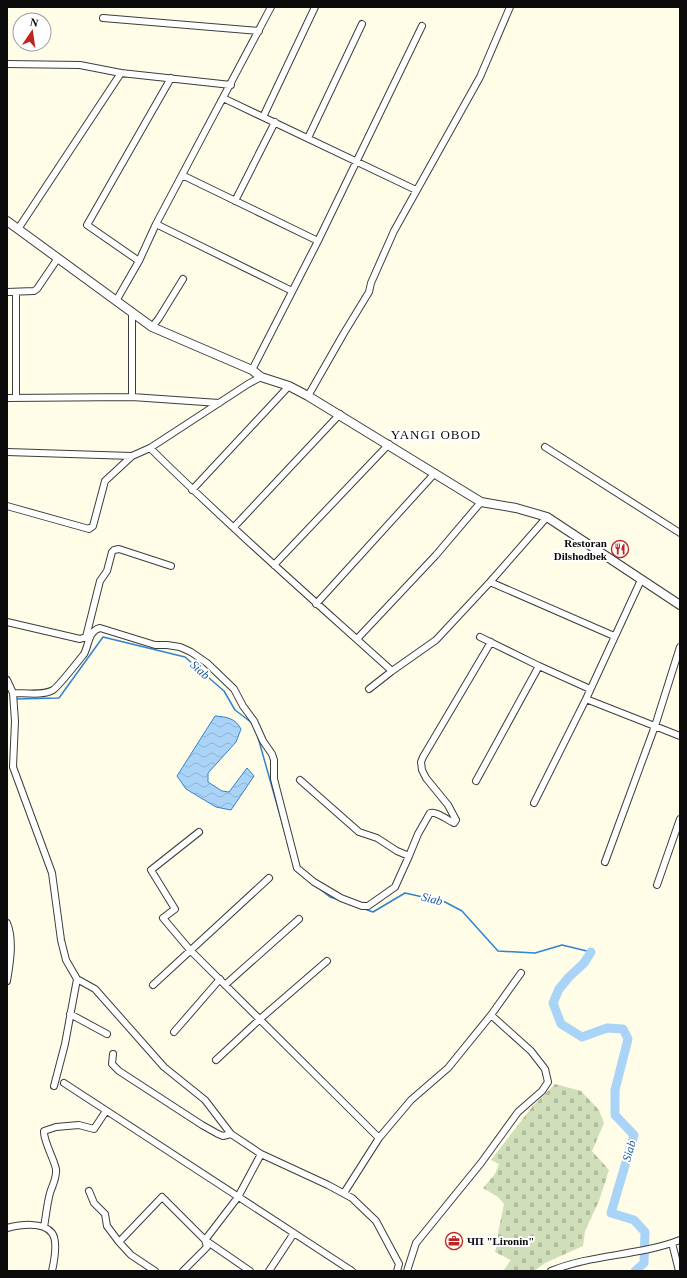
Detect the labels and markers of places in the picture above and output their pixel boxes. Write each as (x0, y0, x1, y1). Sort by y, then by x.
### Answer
place label: Restoran Dilshodbek (554, 537, 608, 562)
restaurant icon: Restoran Dilshodbek (610, 539, 630, 559)
office icon: ЧП "Lironin" (444, 1231, 464, 1251)
place label: ЧП "Lironin" (467, 1235, 534, 1247)

